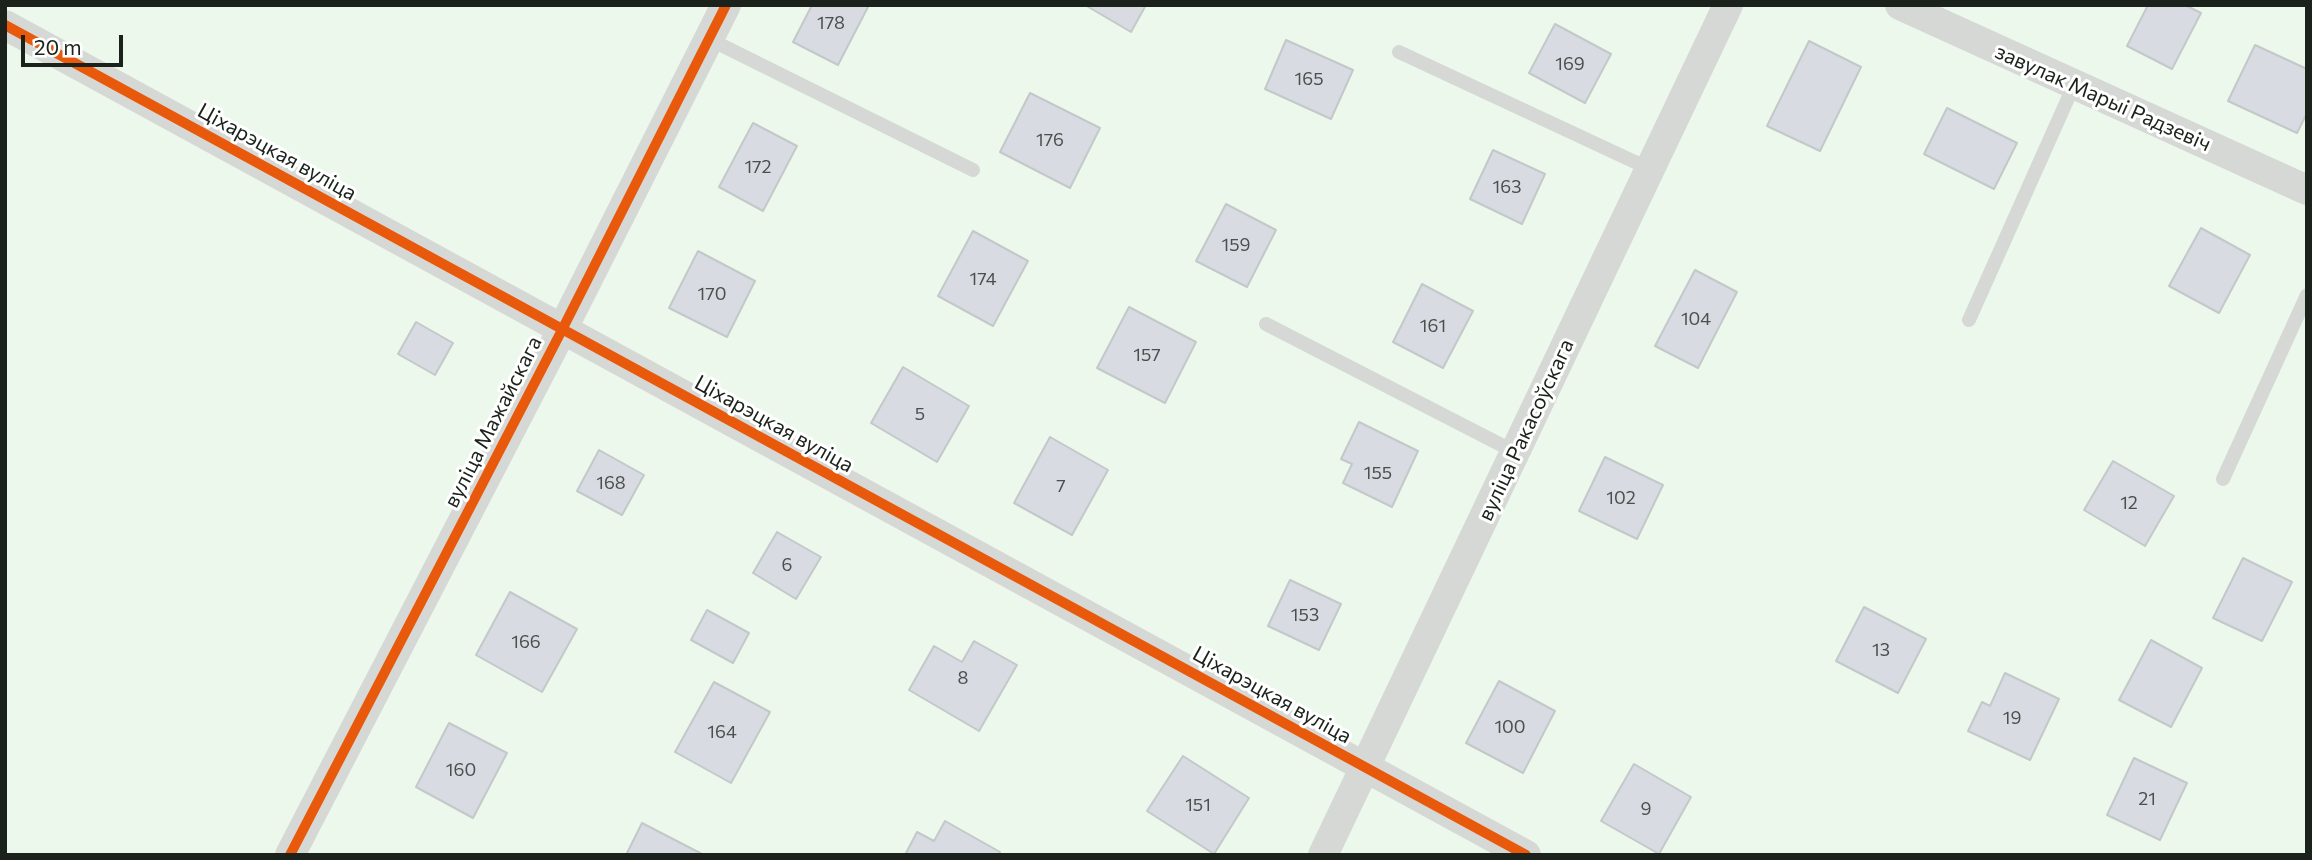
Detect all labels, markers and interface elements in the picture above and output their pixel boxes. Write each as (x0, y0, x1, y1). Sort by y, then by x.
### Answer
house number: 178 (817, 12, 845, 34)
scale bar (24, 21, 126, 65)
text: 20 m (34, 34, 82, 59)
street label: завулак Марыі Радзевіч (1991, 39, 2215, 157)
house number: 169 (1555, 53, 1585, 75)
house number: 165 (1295, 68, 1323, 90)
street label: Ціхарэцкая вуліца (193, 98, 361, 206)
house number: 176 (1036, 129, 1064, 151)
house number: 172 (744, 156, 772, 178)
house number: 163 (1493, 176, 1521, 198)
house number: 159 (1222, 234, 1250, 256)
house number: 174 (970, 268, 996, 290)
house number: 170 (698, 283, 726, 305)
house number: 104 (1681, 308, 1711, 330)
house number: 161 (1420, 315, 1446, 337)
street label: вуліца Мажайскага (439, 332, 547, 512)
street label: вуліца Ракасоўскага (1473, 335, 1579, 525)
house number: 157 (1133, 344, 1161, 366)
street label: Ціхарэцкая вуліца (690, 370, 858, 478)
house number: 5 (915, 403, 925, 425)
house number: 155 (1364, 462, 1392, 484)
house number: 168 (596, 472, 626, 494)
house number: 7 (1056, 475, 1066, 497)
house number: 102 (1606, 487, 1636, 509)
house number: 12 (2120, 492, 2138, 514)
house number: 6 (782, 554, 792, 576)
house number: 153 (1291, 604, 1319, 626)
house number: 166 (511, 631, 541, 653)
house number: 13 (1872, 639, 1890, 661)
street label: Ціхарэцкая вуліца (1188, 641, 1356, 749)
house number: 8 (958, 667, 968, 689)
house number: 19 (2003, 707, 2021, 729)
house number: 100 (1494, 716, 1526, 738)
house number: 164 (707, 721, 737, 743)
house number: 160 (446, 759, 476, 781)
house number: 21 (2138, 788, 2156, 810)
house number: 151 (1185, 794, 1211, 816)
house number: 9 (1641, 798, 1651, 820)

